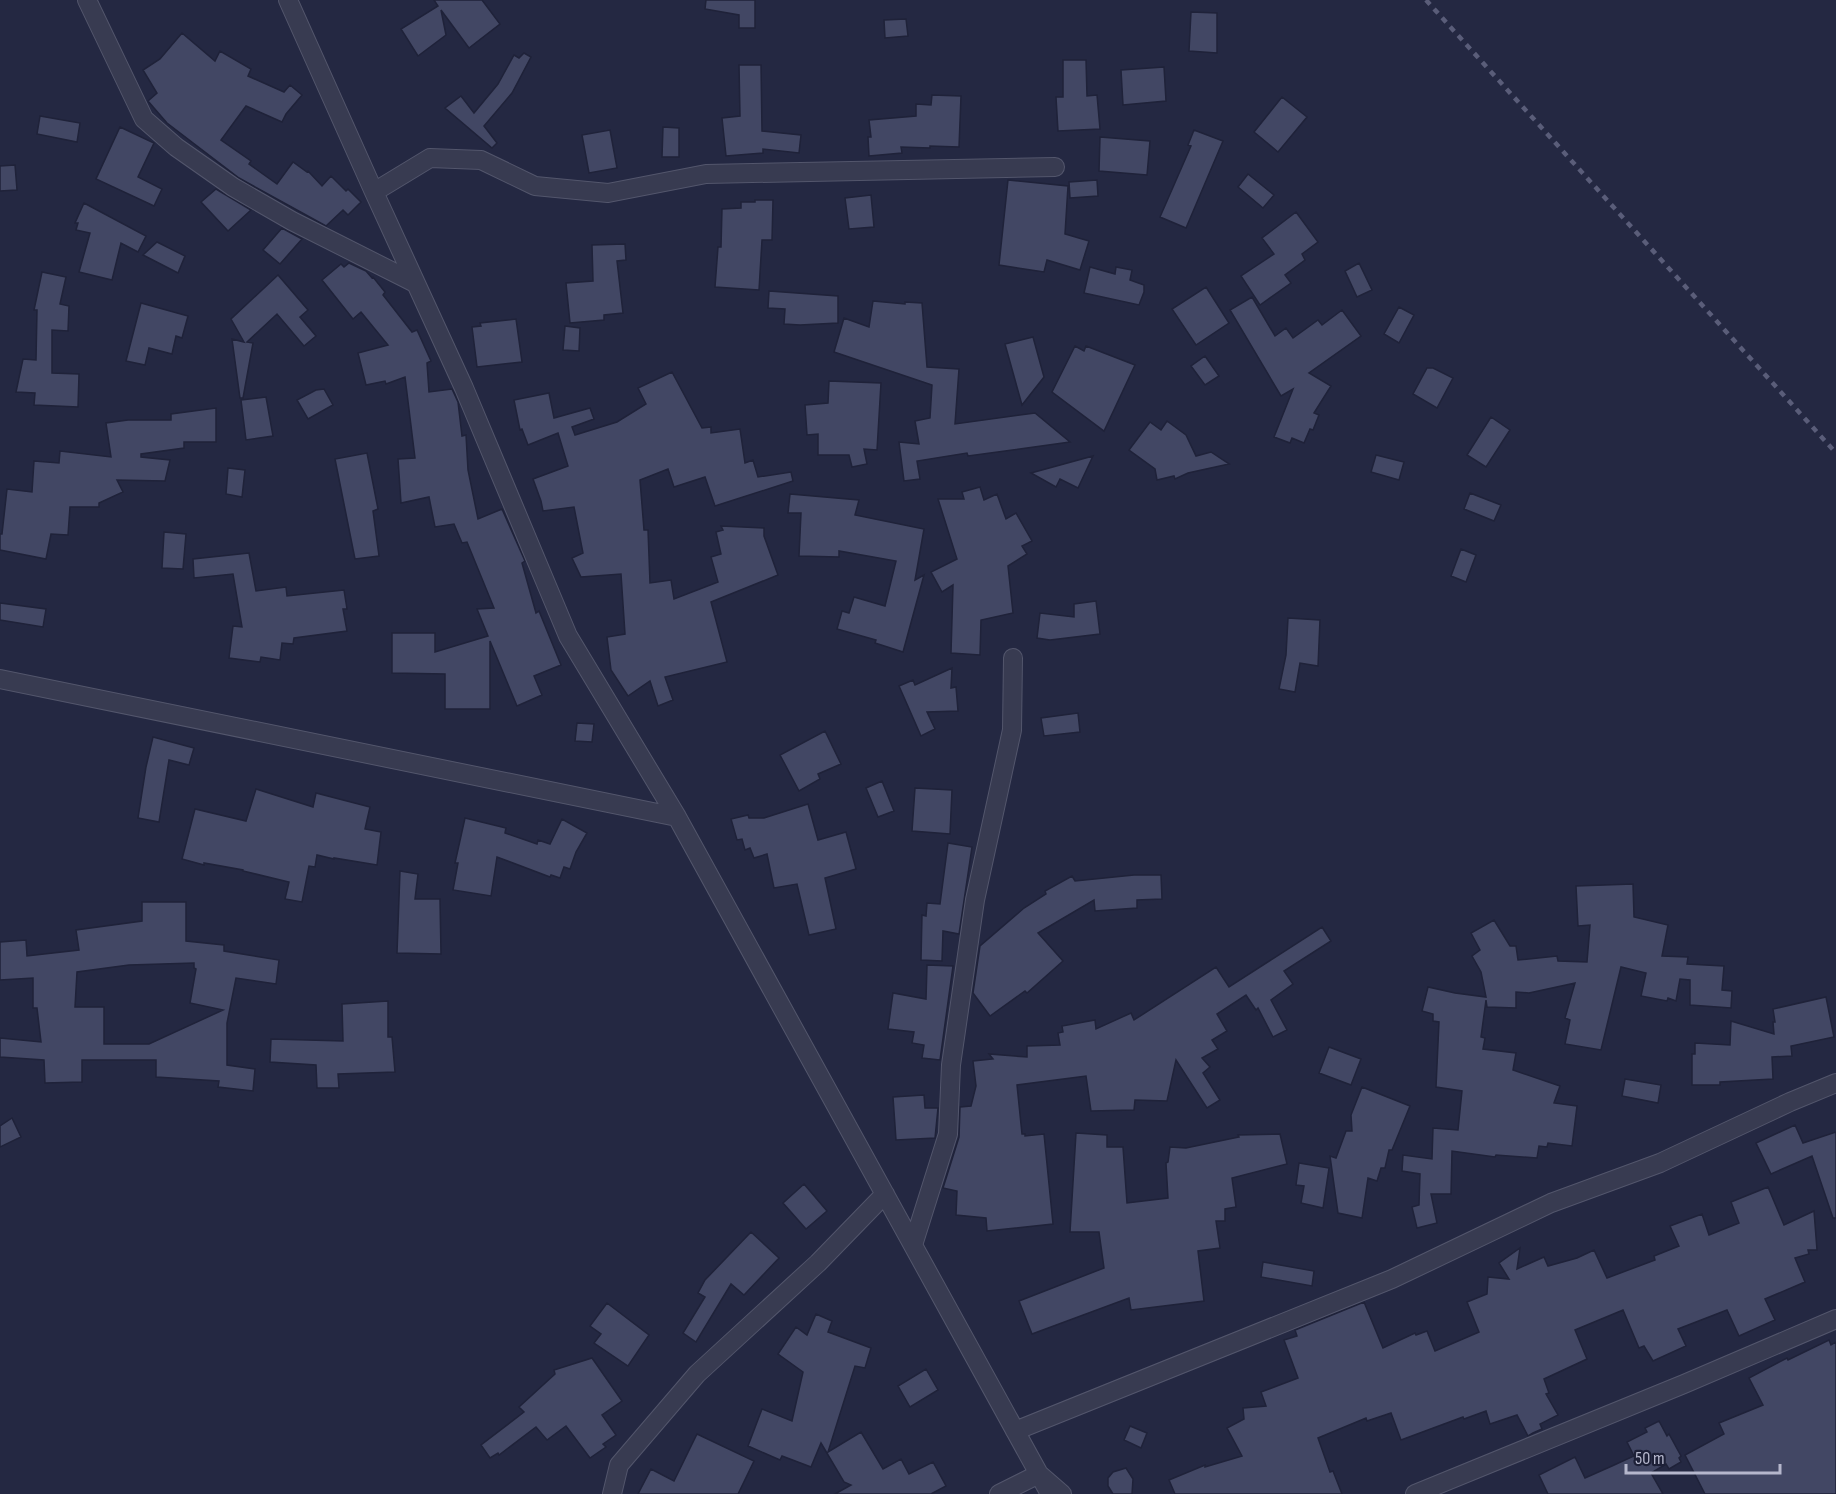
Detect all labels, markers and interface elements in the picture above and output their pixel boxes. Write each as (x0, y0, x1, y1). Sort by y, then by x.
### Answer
scale bar (1626, 1437, 1780, 1475)
text: 50 m (1635, 1448, 1665, 1469)

